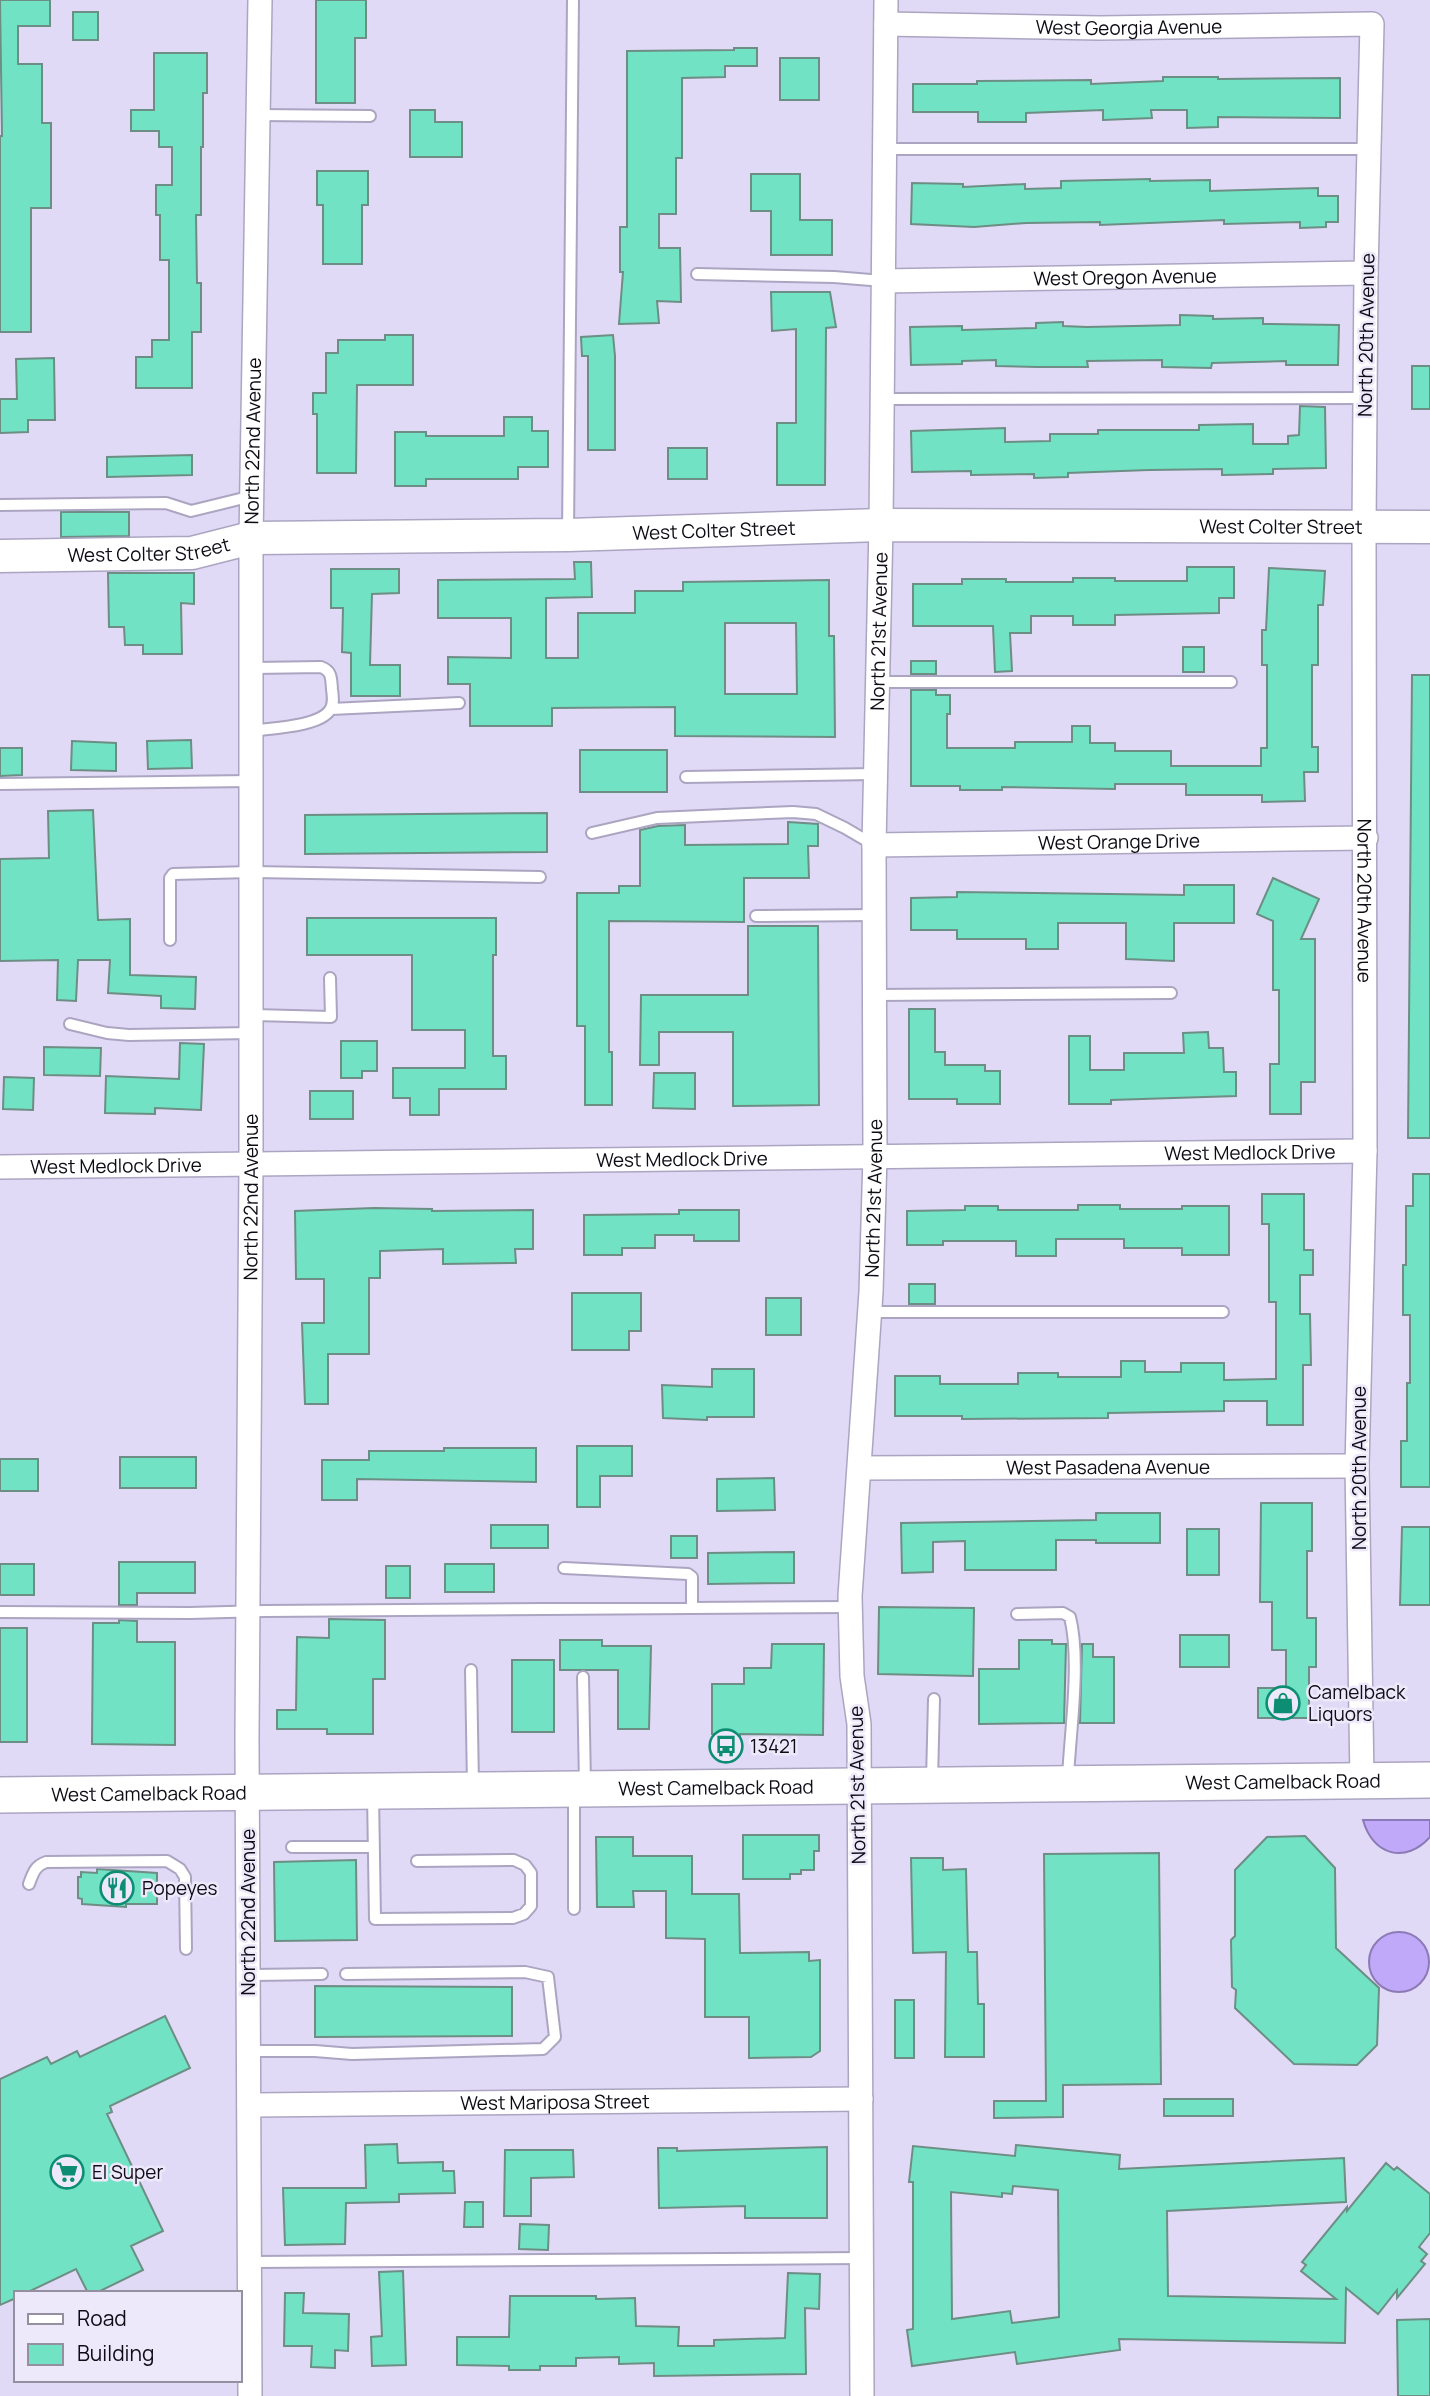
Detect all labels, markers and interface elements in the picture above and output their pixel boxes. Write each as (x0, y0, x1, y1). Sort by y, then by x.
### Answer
street label: West Georgia Avenue (1035, 13, 1222, 41)
street label: North 20th Avenue (1352, 253, 1380, 417)
street label: West Oregon Avenue (1033, 262, 1217, 292)
street label: North 22nd Avenue (238, 357, 267, 525)
street label: West Colter Street (1199, 513, 1363, 540)
street label: West Colter Street (632, 515, 796, 546)
street label: West Colter Street (67, 531, 233, 568)
street label: North 21st Avenue (864, 552, 893, 711)
street label: North 20th Avenue (1351, 819, 1378, 983)
street label: West Orange Drive (1038, 827, 1200, 856)
street label: North 22nd Avenue (237, 1114, 264, 1281)
street label: North 21st Avenue (858, 1119, 888, 1278)
street label: West Medlock Drive (1164, 1138, 1336, 1166)
street label: West Medlock Drive (596, 1145, 768, 1173)
street label: West Medlock Drive (30, 1152, 202, 1180)
street label: North 20th Avenue (1346, 1386, 1372, 1550)
street label: West Pasadena Avenue (1006, 1454, 1210, 1480)
place label: Camelback Liquors (1308, 1679, 1406, 1727)
shop icon: Camelback Liquors (1264, 1684, 1302, 1722)
street label: North 21st Avenue (843, 1706, 871, 1864)
bus stop icon: 13421 (707, 1727, 745, 1765)
place label: 13421 (750, 1733, 797, 1759)
street label: West Camelback Road (1185, 1768, 1381, 1796)
street label: West Camelback Road (618, 1773, 814, 1802)
street label: West Camelback Road (51, 1779, 247, 1807)
street label: North 22nd Avenue (235, 1829, 261, 1995)
restaurant icon: Popeyes (98, 1869, 136, 1907)
place label: Popeyes (142, 1875, 218, 1901)
street label: West Mariposa Street (460, 2088, 650, 2116)
supermarket icon: El Super (48, 2153, 86, 2191)
place label: El Super (92, 2159, 163, 2185)
legend (14, 2291, 242, 2382)
text: Road (77, 2304, 127, 2332)
text: Building (77, 2339, 154, 2367)

